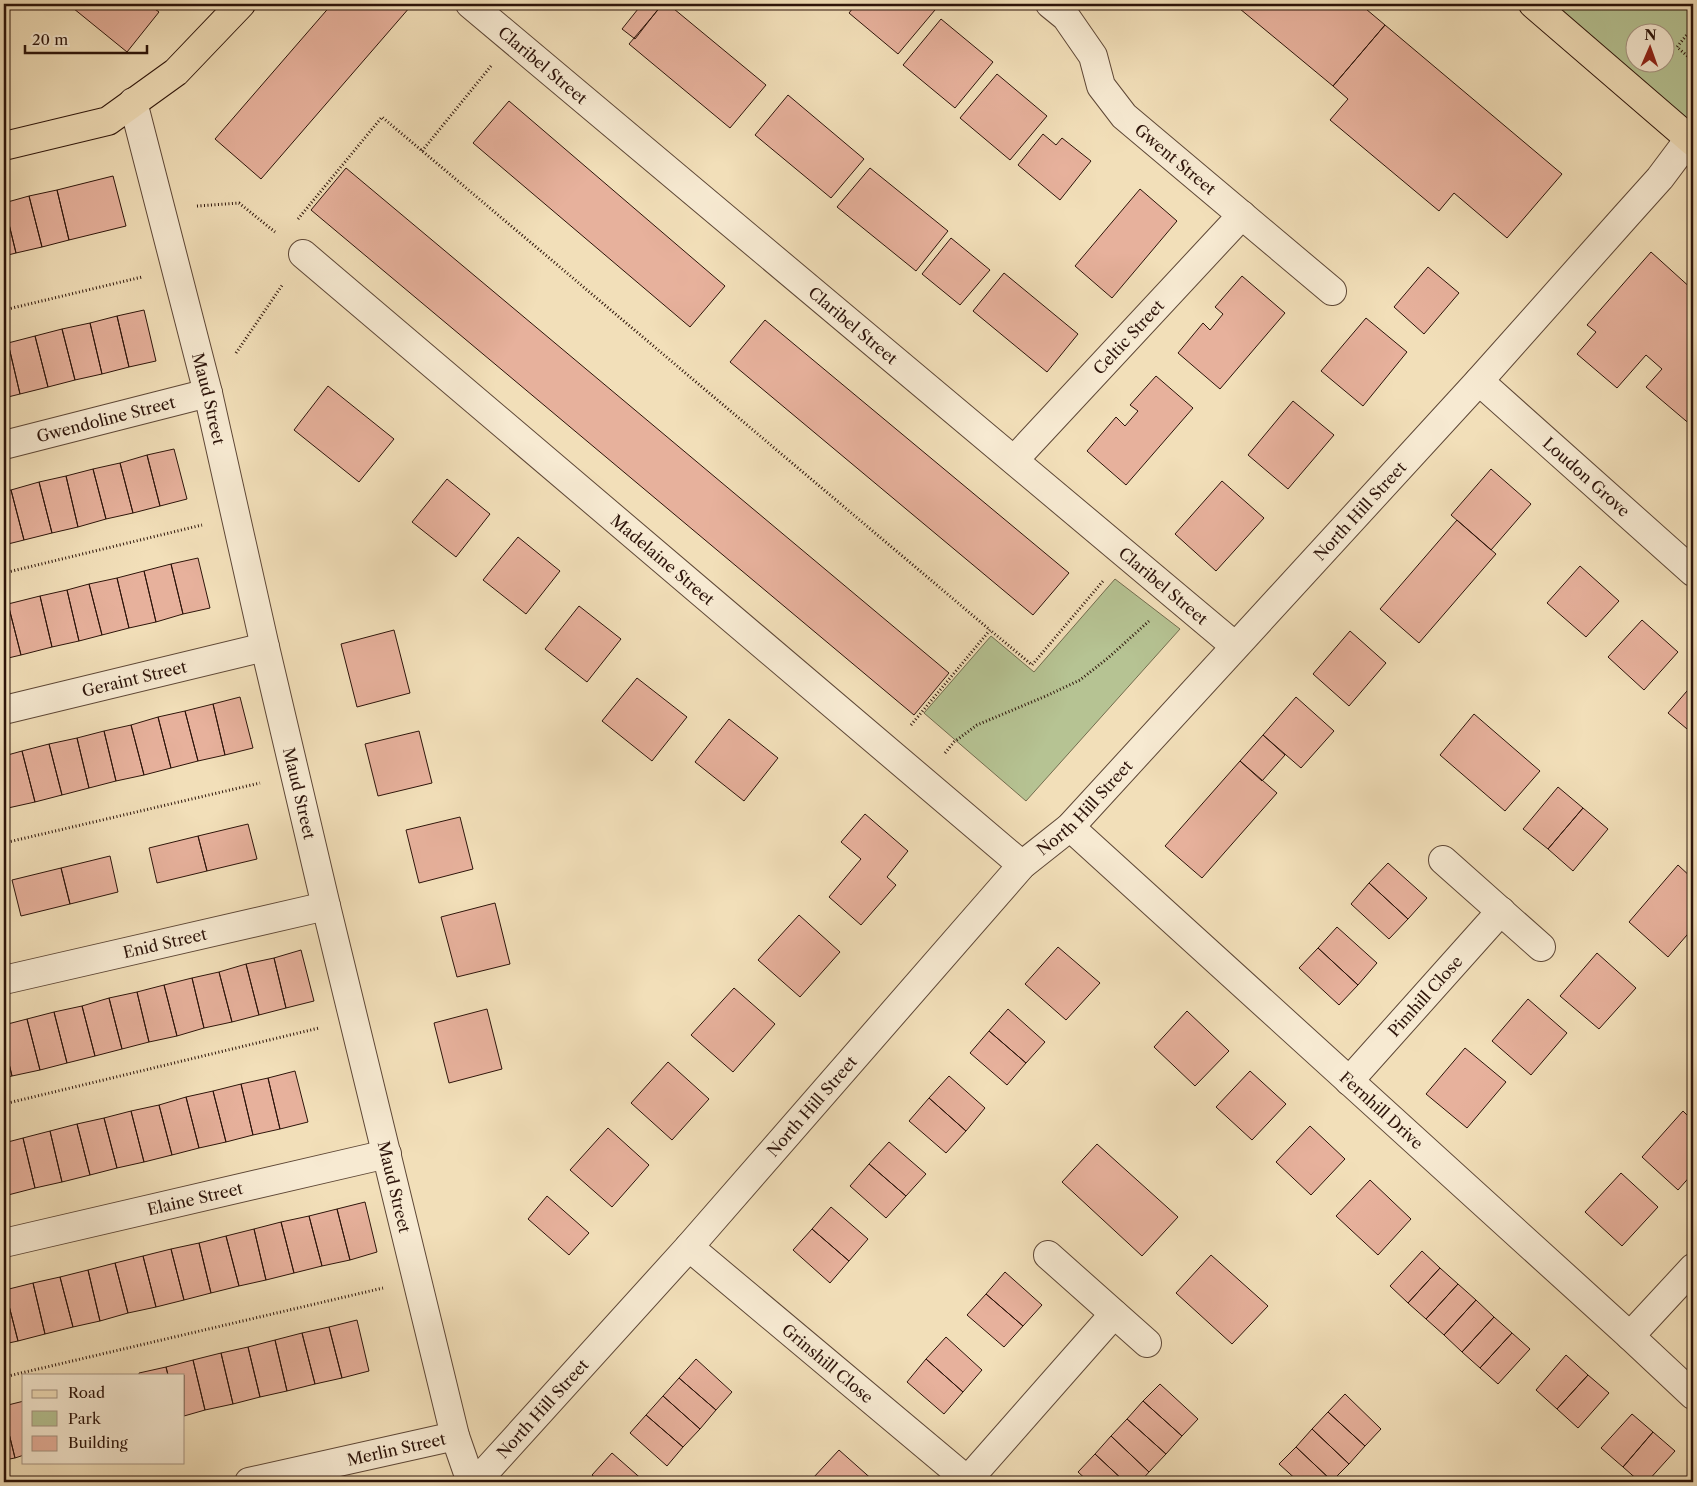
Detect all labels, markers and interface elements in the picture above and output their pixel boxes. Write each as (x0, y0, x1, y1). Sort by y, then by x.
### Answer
scale bar (25, 22, 148, 54)
street label: Claribel Street (494, 22, 592, 108)
north arrow (1624, 22, 1674, 72)
text: N (1644, 26, 1657, 44)
text: 20 m (32, 30, 68, 49)
street label: Gwent Street (1131, 119, 1220, 199)
street label: Claribel Street (804, 282, 902, 369)
street label: Celtic Street (1089, 295, 1168, 378)
street label: Maud Street (188, 350, 229, 447)
street label: Gwendoline Street (34, 392, 178, 446)
street label: Loudon Grove (1539, 433, 1634, 521)
street label: North Hill Street (1310, 457, 1410, 565)
street label: Madelaine Street (607, 510, 719, 610)
street label: Claribel Street (1115, 543, 1212, 629)
street label: Geraint Street (80, 656, 189, 701)
street label: Maud Street (279, 745, 320, 841)
street label: North Hill Street (1033, 756, 1137, 859)
street label: Enid Street (121, 924, 209, 962)
street label: Pimhill Close (1384, 951, 1466, 1041)
street label: North Hill Street (762, 1051, 861, 1161)
street label: Fernhill Drive (1336, 1067, 1427, 1153)
street label: Maud Street (374, 1139, 415, 1235)
street label: Elaine Street (145, 1178, 245, 1219)
street label: Grinshill Close (778, 1319, 877, 1407)
street label: North Hill Street (492, 1355, 593, 1462)
legend (22, 1374, 185, 1464)
text: Road (68, 1383, 105, 1402)
text: Park (68, 1409, 102, 1428)
street label: Merlin Street (345, 1428, 448, 1470)
text: Building (68, 1433, 128, 1452)

